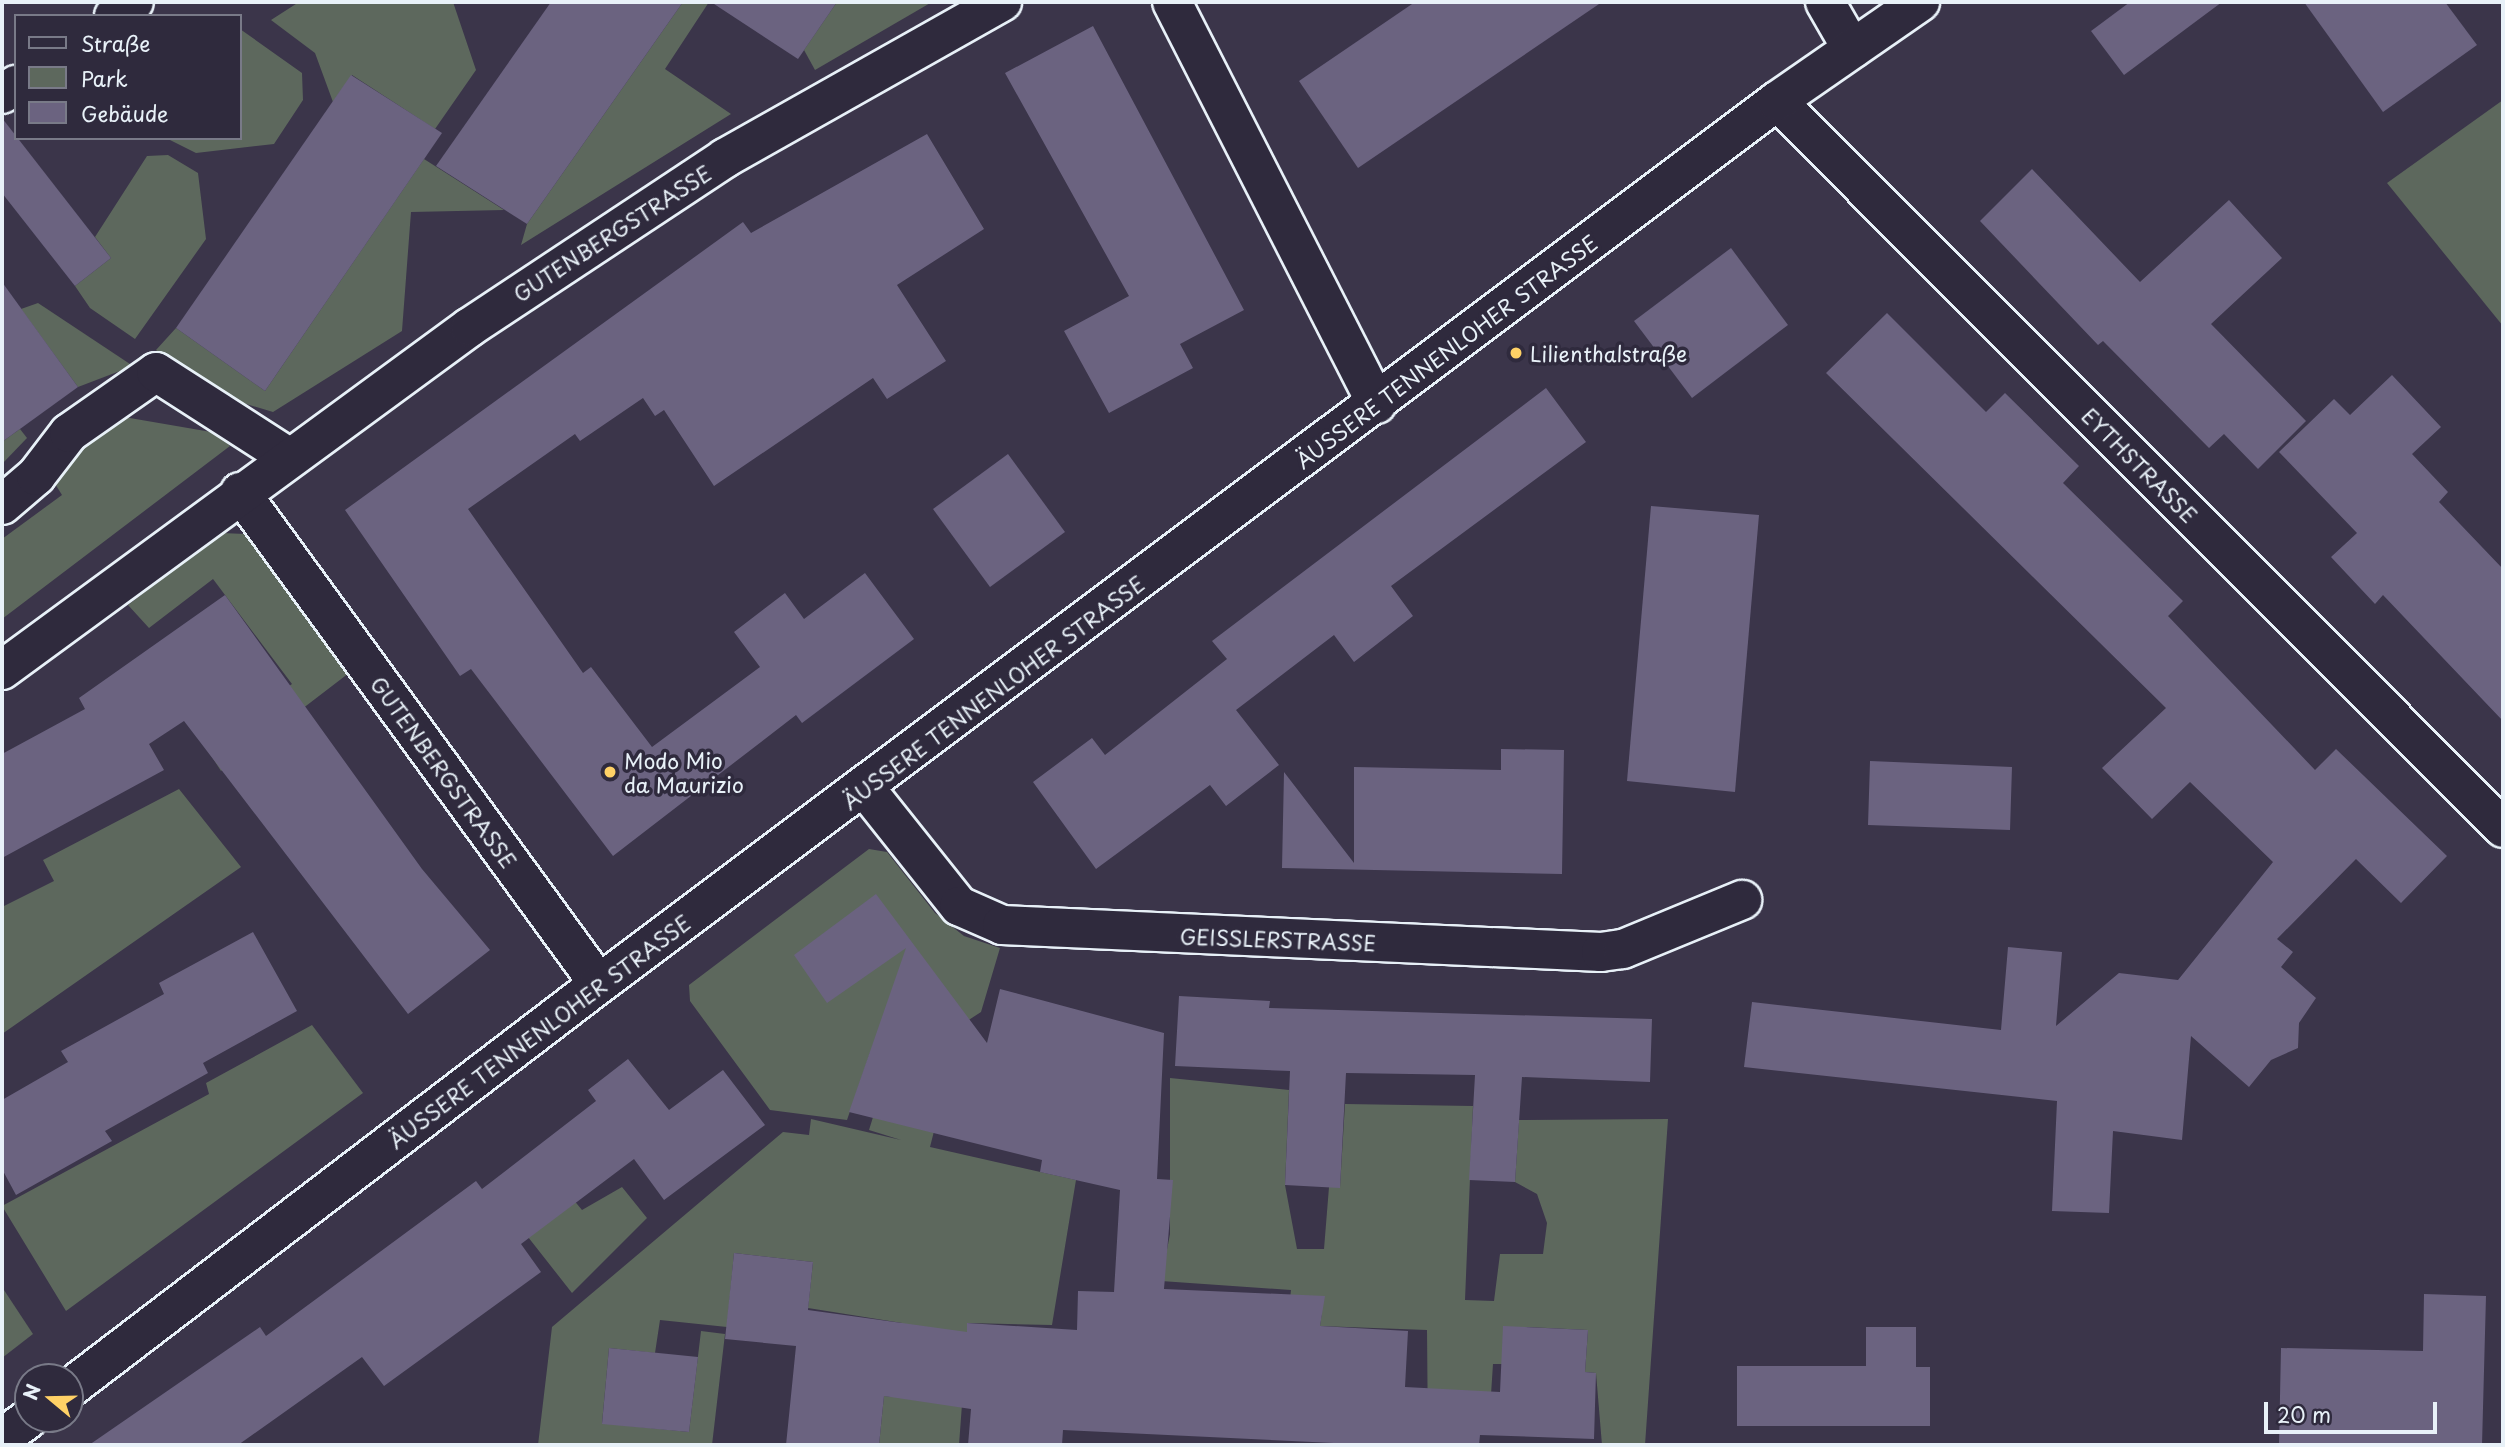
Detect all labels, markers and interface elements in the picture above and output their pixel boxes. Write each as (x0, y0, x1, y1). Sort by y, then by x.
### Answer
legend (14, 14, 242, 140)
text: Straße (81, 27, 150, 59)
text: Park (81, 62, 128, 94)
text: Gebäude (81, 97, 168, 129)
street label: GUTENBERGSTRASSE (508, 160, 716, 306)
street label: ÄUSSERE TENNENLOHER STRASSE (1290, 229, 1602, 473)
place label: Lilienthalstraße (1530, 340, 1687, 366)
marker: Lilienthalstraße (1508, 345, 1524, 361)
street label: EYTHSTRASSE (2077, 402, 2203, 528)
street label: ÄUSSERE TENNENLOHER STRASSE (837, 570, 1149, 814)
street label: GUTENBERGSTRASSE (366, 671, 522, 873)
place label: Modo Mio da Maurizio (624, 747, 744, 797)
marker: Modo Mio da Maurizio (602, 764, 618, 780)
street label: ÄUSSERE TENNENLOHER STRASSE (383, 909, 695, 1153)
street label: GEISSLERSTRASSE (1179, 923, 1377, 955)
north arrow (14, 1363, 84, 1433)
text: N (15, 1380, 47, 1403)
scale bar (2267, 1388, 2440, 1432)
text: 20 m (2277, 1398, 2331, 1430)

